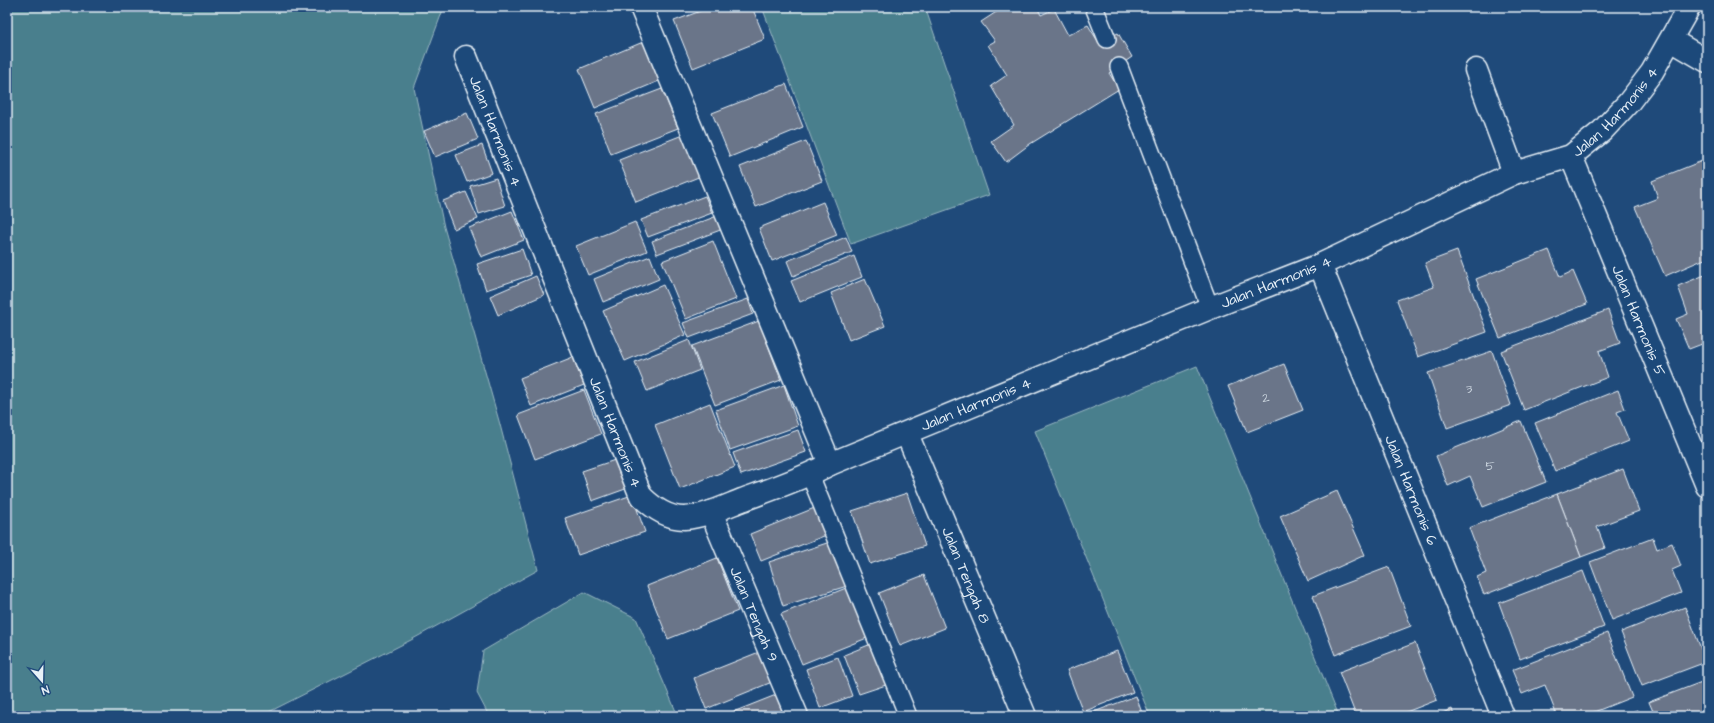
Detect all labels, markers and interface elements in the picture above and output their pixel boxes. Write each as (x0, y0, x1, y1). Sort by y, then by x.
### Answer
street label: Jalan Harmonis 4 (1567, 62, 1663, 162)
street label: Jalan Harmonis 4 (464, 73, 527, 190)
street label: Jalan Harmonis 4 (1218, 250, 1335, 313)
street label: Jalan Harmonis 5 (1607, 262, 1671, 380)
street label: Jalan Harmonis 4 (918, 372, 1034, 436)
street label: Jalan Harmonis 4 (584, 374, 647, 491)
house number: 3 (1466, 380, 1473, 398)
house number: 2 (1262, 389, 1270, 407)
street label: Jalan Harmonis 6 (1380, 432, 1443, 549)
house number: 5 (1485, 457, 1495, 475)
street label: Jalan Tengah 8 (937, 524, 996, 627)
street label: Jalan Tengah 9 (725, 563, 784, 665)
north arrow (22, 661, 62, 701)
text: N (39, 682, 51, 698)

